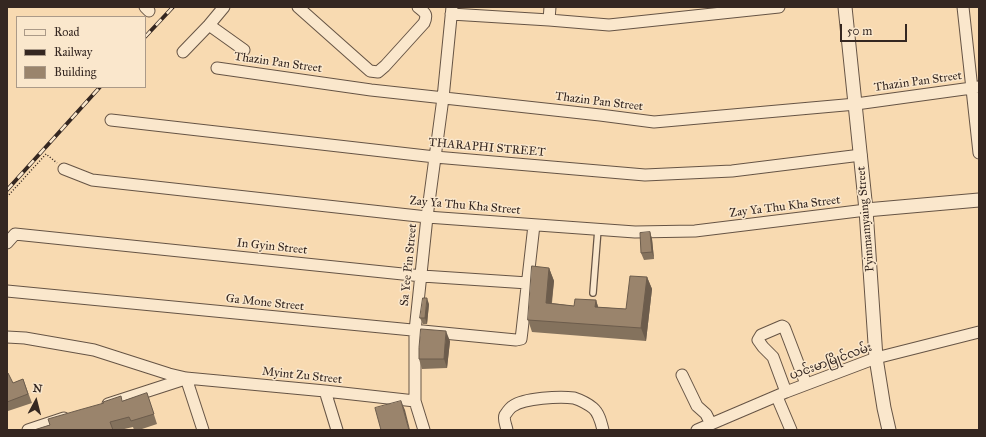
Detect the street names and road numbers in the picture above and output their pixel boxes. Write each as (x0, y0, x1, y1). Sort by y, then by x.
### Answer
street label: Thazin Pan Street (233, 50, 323, 76)
street label: Thazin Pan Street (873, 69, 963, 95)
street label: Thazin Pan Street (554, 89, 644, 115)
street label: THARAPHI STREET (428, 136, 546, 160)
street label: Pyinmamyaing Street (854, 166, 878, 272)
street label: Zay Ya Thu Kha Street (729, 193, 841, 221)
street label: Zay Ya Thu Kha Street (409, 194, 521, 218)
street label: Sa Yee Pin Street (398, 223, 420, 307)
street label: In Gyin Street (236, 236, 308, 258)
street label: Ga Mone Street (225, 292, 305, 314)
street label: ယင်းမာမြိုင်လမ်း (788, 340, 874, 384)
street label: Myint Zu Street (261, 365, 343, 387)

